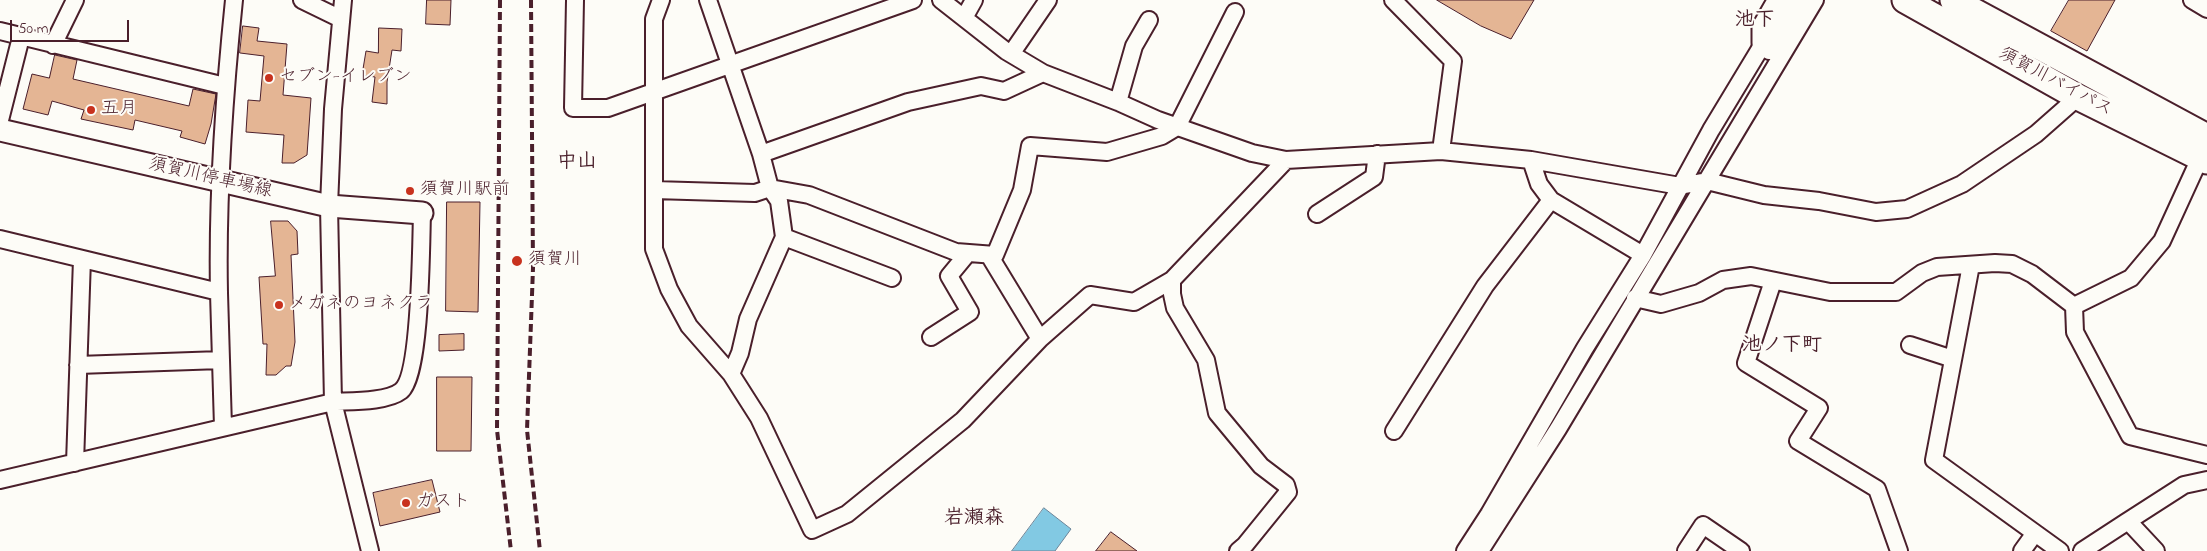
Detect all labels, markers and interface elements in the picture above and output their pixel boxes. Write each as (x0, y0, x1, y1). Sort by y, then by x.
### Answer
scale bar (12, 10, 131, 42)
district label: 池下 (1735, 10, 1775, 34)
text: 50 m (18, 18, 48, 40)
street label: 須賀川バイパス (1994, 44, 2116, 122)
place label: セブン-イレブン (279, 67, 412, 89)
marker: セブン-イレブン (263, 72, 275, 84)
place label: 五月 (101, 99, 137, 121)
marker: 五月 (85, 104, 97, 116)
district label: 中山 (557, 152, 597, 176)
street label: 須賀川停車場線 (146, 154, 274, 204)
place label: 須賀川駅前 (420, 180, 510, 202)
marker: 須賀川駅前 (404, 185, 416, 197)
place label: 須賀川 (528, 250, 582, 272)
marker: 須賀川 (510, 254, 524, 268)
place label: メガネのヨネクラ (289, 294, 433, 316)
marker: メガネのヨネクラ (273, 299, 285, 311)
district label: 池ノ下町 (1742, 335, 1822, 359)
place label: ガスト (416, 492, 470, 514)
marker: ガスト (400, 497, 412, 509)
district label: 岩瀬森 (944, 508, 1004, 532)

